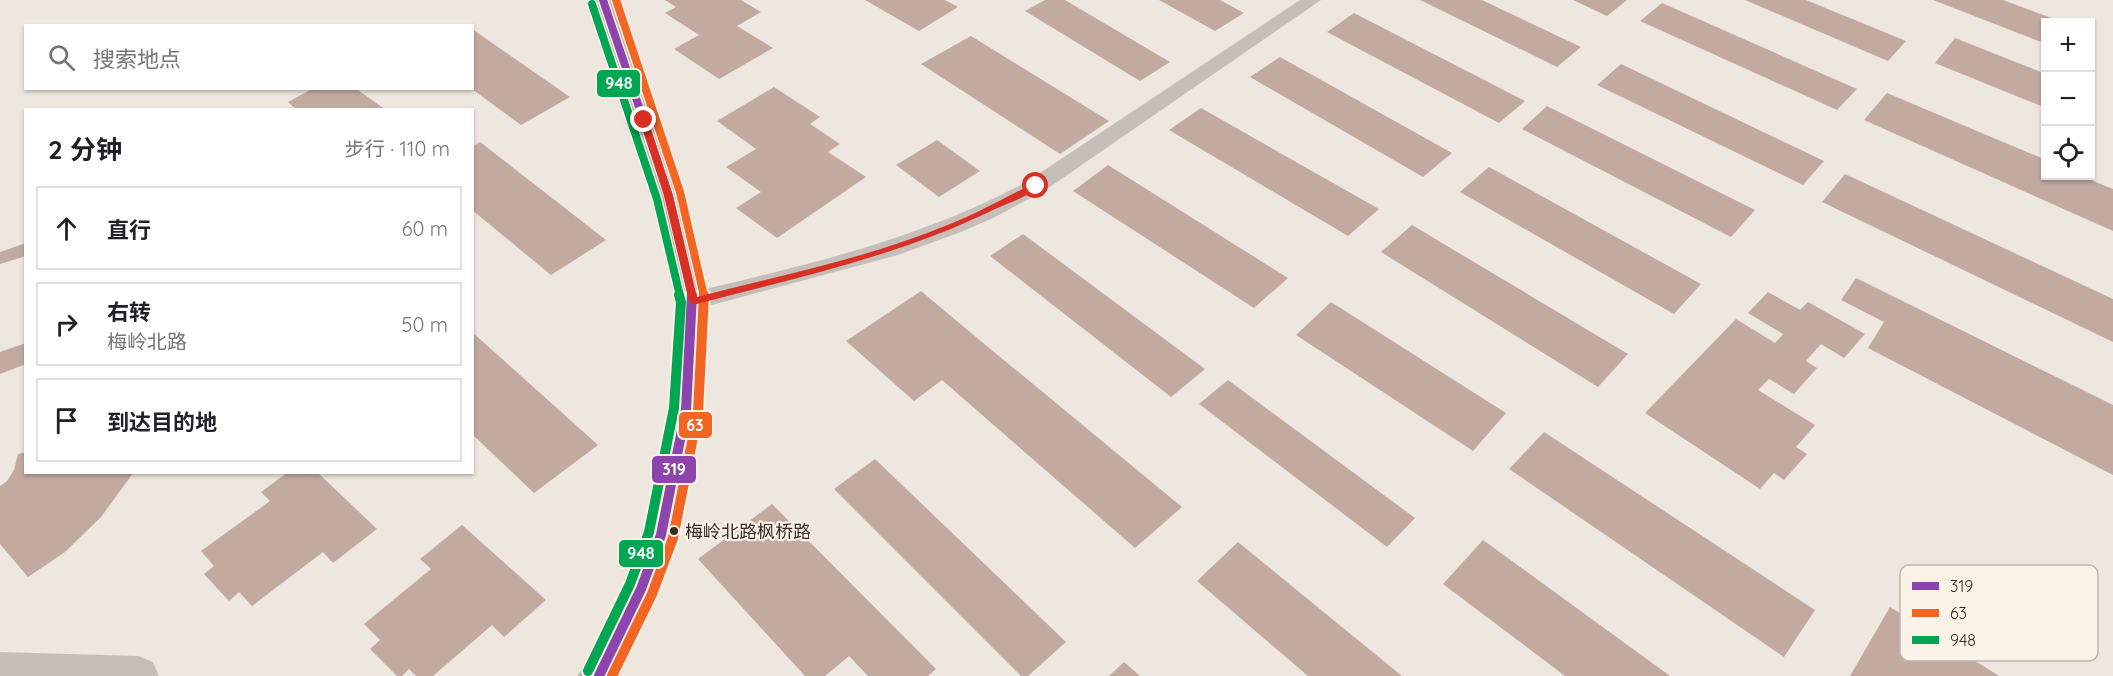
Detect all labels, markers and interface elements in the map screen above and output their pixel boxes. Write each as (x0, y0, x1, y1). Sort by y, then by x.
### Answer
map controls (2041, 18, 2095, 180)
button: + (2041, 18, 2095, 72)
search box (24, 24, 474, 90)
icon: search (45, 41, 78, 74)
text: 搜索地点 (93, 45, 181, 73)
line badge: 948 (596, 69, 641, 98)
button: − (2041, 72, 2095, 126)
text: 948 (605, 73, 633, 93)
route end (630, 106, 656, 132)
button: locate (2041, 126, 2095, 180)
text: 2 分钟 (48, 133, 122, 166)
text: 步行 · 110 m (345, 136, 450, 161)
route start (1022, 172, 1048, 198)
icon: ahead (50, 212, 83, 245)
text: 直行 (107, 216, 151, 244)
text: 60 m (402, 216, 448, 241)
text: 右转 (107, 298, 151, 326)
icon: right (50, 308, 83, 341)
text: 50 m (402, 312, 448, 337)
text: 梅岭北路 (107, 329, 187, 354)
icon: arrive (50, 404, 83, 437)
text: 到达目的地 (107, 408, 217, 436)
line badge: 63 (678, 411, 713, 439)
text: 63 (686, 415, 704, 435)
line badge: 319 (651, 455, 697, 484)
text: 319 (662, 459, 686, 479)
place label: 梅岭北路枫桥路 (685, 520, 811, 543)
marker: 梅岭北路枫桥路 (668, 525, 680, 537)
line badge: 948 (618, 539, 664, 568)
text: 948 (627, 543, 655, 563)
legend (1900, 565, 2098, 661)
text: 319 (1950, 576, 1973, 596)
text: 63 (1950, 603, 1967, 623)
text: 948 (1950, 630, 1976, 650)

